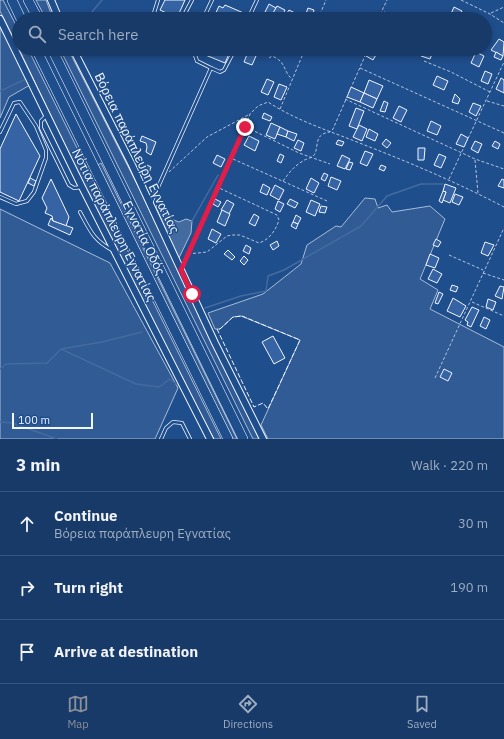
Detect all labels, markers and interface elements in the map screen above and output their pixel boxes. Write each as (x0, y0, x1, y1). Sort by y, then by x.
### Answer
search box (12, 12, 492, 56)
icon: search (26, 23, 48, 45)
text: Search here (58, 25, 138, 44)
street label: Βόρεια παράπλευρη Εγνατίας (91, 70, 183, 236)
route end (236, 118, 254, 136)
street label: Νότια παράπλευρη Εγνατίας (68, 146, 160, 304)
street label: Εγνατία Οδός (119, 198, 169, 278)
route start (183, 285, 201, 303)
scale bar (12, 411, 93, 430)
text: 100 m (18, 413, 50, 427)
text: 3 min (16, 454, 60, 476)
text: Walk · 220 m (411, 457, 488, 474)
text: Continue (54, 506, 118, 525)
icon: ahead (16, 513, 38, 535)
text: 30 m (458, 515, 488, 532)
text: Βόρεια παράπλευρη Εγνατίας (54, 525, 231, 542)
icon: right (16, 577, 38, 599)
text: Turn right (54, 578, 123, 597)
text: 190 m (450, 579, 488, 596)
icon: arrive (16, 641, 38, 663)
text: Arrive at destination (54, 642, 198, 661)
tab: Map (67, 693, 89, 731)
tab: Directions (223, 693, 273, 731)
tab: Saved (407, 693, 437, 731)

